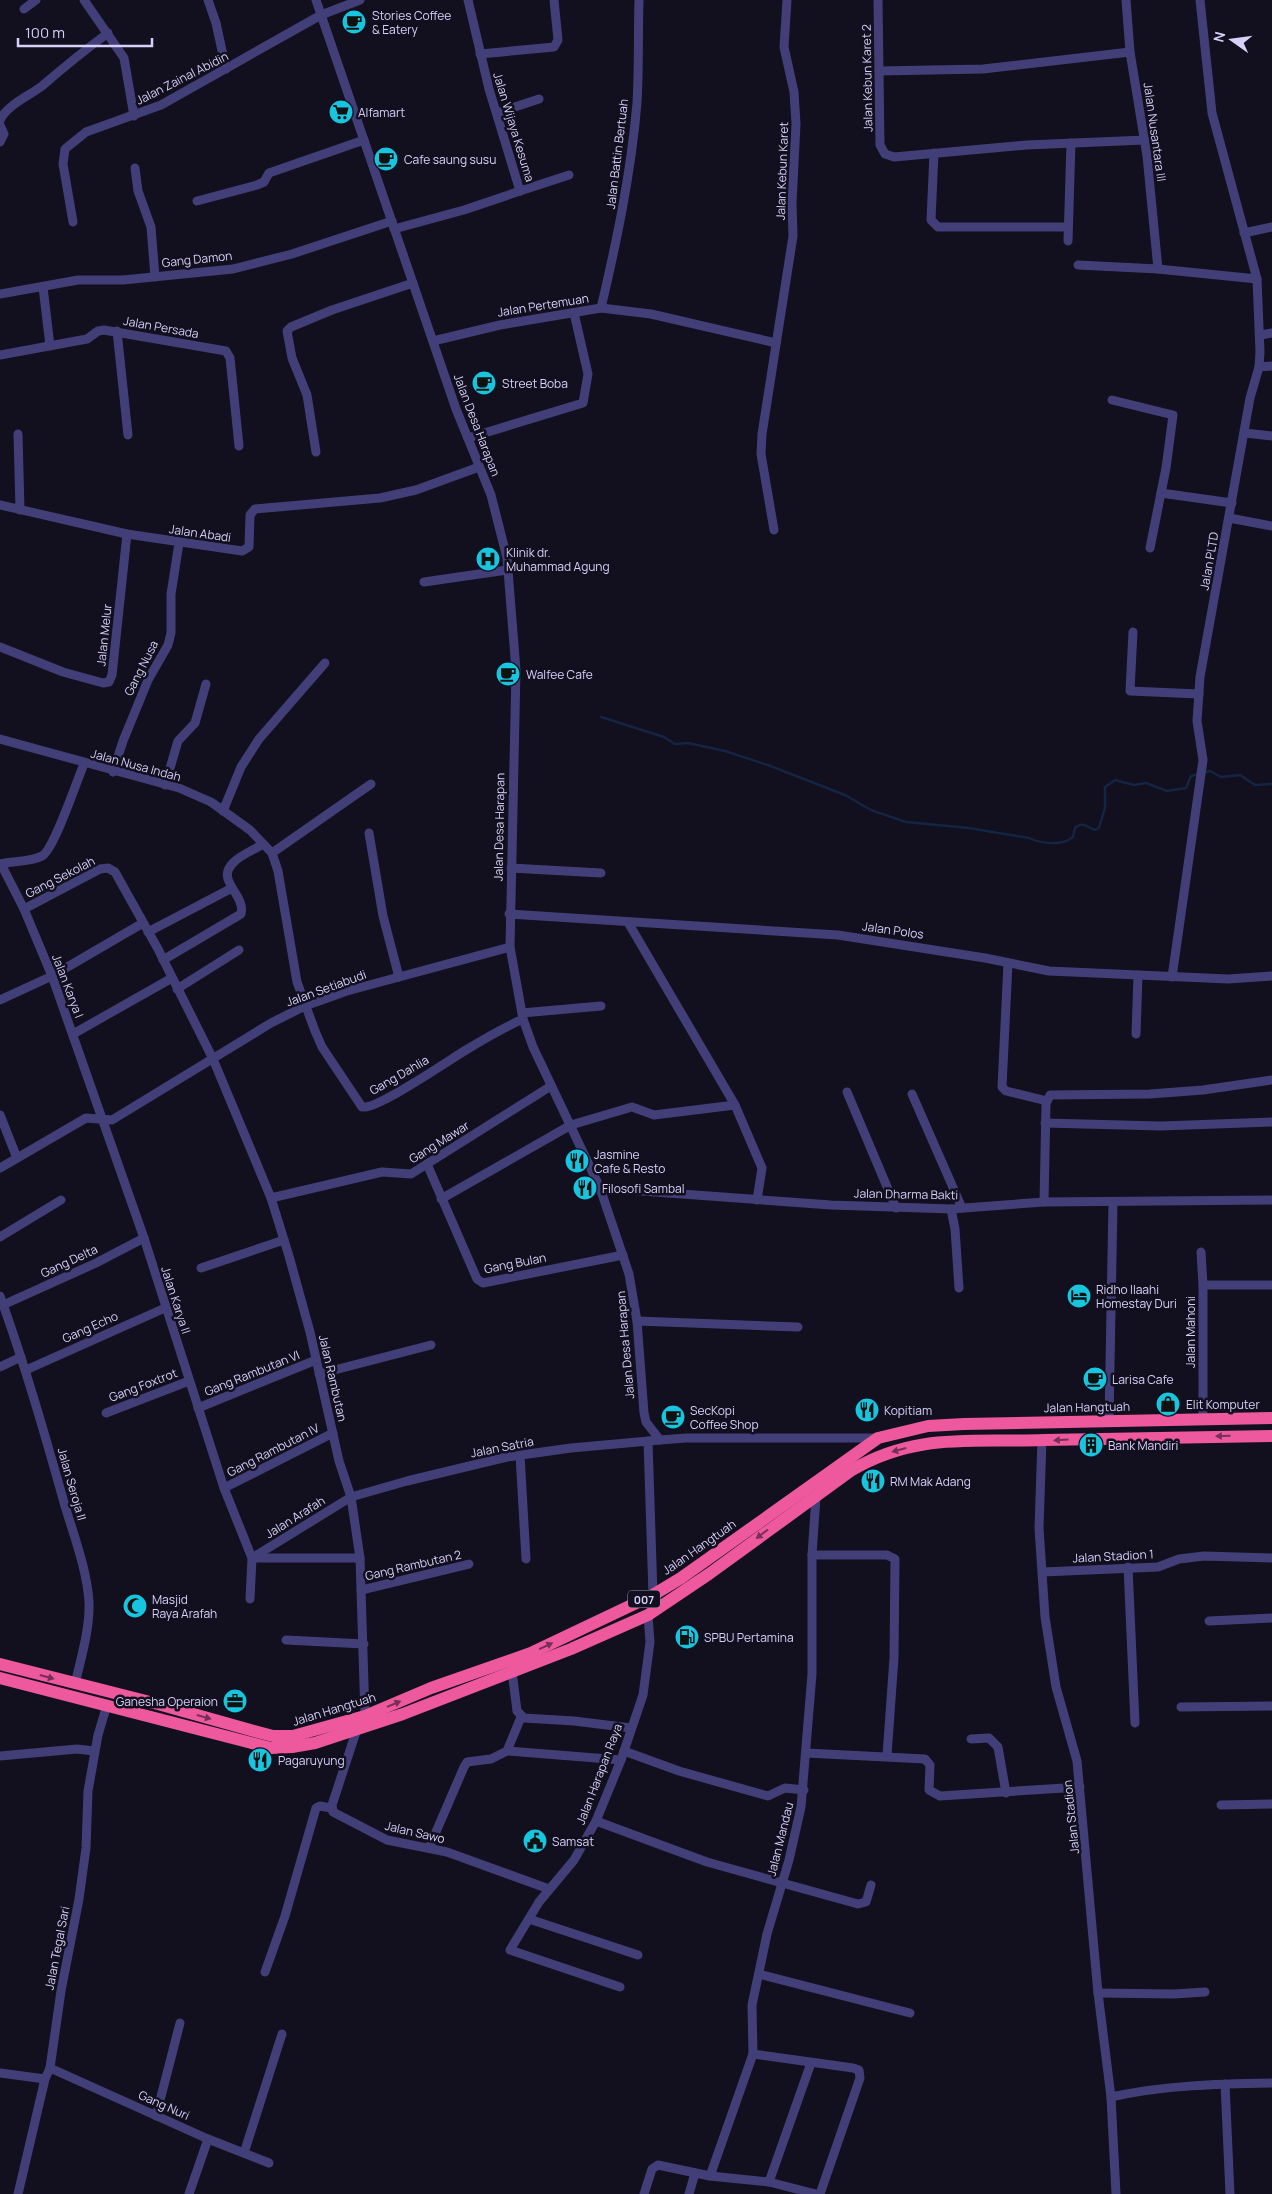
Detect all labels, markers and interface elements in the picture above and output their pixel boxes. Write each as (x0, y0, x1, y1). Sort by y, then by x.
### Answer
place label: Stories Coffee & Eatery (372, 7, 451, 38)
cafe icon: Stories Coffee & Eatery (341, 9, 367, 35)
scale bar (18, 15, 151, 47)
north arrow (1207, 15, 1257, 65)
text: 100 m (25, 22, 65, 43)
street label: Jalan Kebun Karet 2 (858, 24, 876, 132)
text: N (1208, 30, 1229, 44)
street label: Jalan Zainal Abidin (133, 47, 231, 109)
street label: Jalan Wijaya Kesuma (489, 70, 539, 184)
street label: Jalan Nusantara III (1140, 81, 1170, 183)
street label: Jalan Battin Bertuah (602, 98, 632, 210)
supermarket icon: Alfamart (328, 99, 354, 125)
place label: Alfamart (358, 104, 405, 121)
street label: Jalan Kebun Karet (772, 121, 792, 221)
cafe icon: Cafe saung susu (373, 146, 399, 172)
place label: Cafe saung susu (404, 151, 496, 168)
street label: Gang Damon (161, 247, 233, 271)
street label: Jalan Pertemuan (496, 289, 590, 321)
street label: Jalan Persada (122, 312, 200, 342)
cafe icon: Street Boba (471, 370, 497, 396)
street label: Jalan Desa Harapan (450, 371, 504, 479)
place label: Street Boba (502, 375, 568, 392)
street label: Jalan Abadi (168, 520, 232, 546)
street label: Jalan PLTD (1196, 531, 1222, 591)
place label: Klinik dr. Muhammad Agung (506, 544, 610, 575)
hospital icon: Klinik dr. Muhammad Agung (475, 546, 501, 572)
street label: Jalan Melur (92, 602, 116, 667)
street label: Gang Nusa (120, 637, 162, 699)
cafe icon: Walfee Cafe (495, 661, 521, 687)
place label: Walfee Cafe (526, 666, 593, 683)
street label: Jalan Nusa Indah (89, 745, 183, 785)
street label: Jalan Desa Harapan (490, 773, 508, 881)
street label: Gang Sekolah (22, 852, 98, 902)
street label: Jalan Polos (861, 917, 925, 943)
street label: Jalan Karya I (48, 952, 88, 1020)
street label: Jalan Setiabudi (284, 966, 368, 1010)
street label: Gang Dahlia (366, 1051, 432, 1099)
street label: Gang Mawar (406, 1116, 473, 1167)
place label: Jasmine Cafe & Resto (594, 1146, 665, 1177)
restaurant icon: Jasmine Cafe & Resto (564, 1148, 590, 1174)
restaurant icon: Filosofi Sambal (572, 1175, 598, 1201)
place label: Filosofi Sambal (602, 1180, 685, 1197)
street label: Jalan Dharma Bakti (854, 1185, 958, 1203)
street label: Gang Delta (38, 1240, 100, 1282)
street label: Gang Bulan (483, 1249, 547, 1277)
street label: Jalan Karya II (157, 1264, 195, 1336)
place label: Ridho Ilaahi Homestay Duri (1096, 1281, 1177, 1312)
hotel icon: Ridho Ilaahi Homestay Duri (1066, 1283, 1092, 1309)
street label: Jalan Desa Harapan (612, 1290, 638, 1400)
street label: Jalan Mahoni (1182, 1296, 1199, 1368)
street label: Gang Echo (59, 1307, 121, 1347)
street label: Jalan Rambutan (315, 1333, 351, 1423)
street label: Gang Rambutan VI (202, 1346, 302, 1400)
street label: Gang Foxtrot (106, 1364, 180, 1406)
cafe icon: Larisa Cafe (1082, 1366, 1108, 1392)
place label: Larisa Cafe (1112, 1371, 1174, 1388)
shop icon: Elit Komputer (1155, 1391, 1181, 1417)
place label: Elit Komputer (1186, 1396, 1260, 1413)
restaurant icon: Kopitiam (854, 1397, 880, 1423)
street label: Jalan Hangtuah (1044, 1398, 1130, 1416)
place label: SecKopi Coffee Shop (690, 1402, 759, 1433)
place label: Kopitiam (884, 1402, 932, 1419)
cafe icon: SecKopi Coffee Shop (660, 1404, 686, 1430)
street label: Gang Rambutan IV (224, 1419, 323, 1481)
building icon: Bank Mandiri (1078, 1432, 1104, 1458)
one-way arrow (1215, 1432, 1231, 1440)
street label: Jalan Satria (469, 1433, 535, 1461)
one-way arrow (1053, 1436, 1069, 1444)
place label: Bank Mandiri (1108, 1437, 1178, 1454)
street label: Jalan Seroja II (54, 1446, 90, 1522)
one-way arrow (892, 1446, 907, 1454)
restaurant icon: RM Mak Adang (860, 1468, 886, 1494)
place label: RM Mak Adang (890, 1473, 971, 1490)
street label: Jalan Arafah (262, 1492, 328, 1542)
street label: Jalan Hangtuah (659, 1515, 739, 1579)
one-way arrow (755, 1529, 769, 1539)
street label: Jalan Stadion 1 (1072, 1545, 1154, 1567)
street label: Gang Rambutan 2 (363, 1546, 463, 1584)
road number: 007 (628, 1590, 660, 1608)
place label: Masjid Raya Arafah (152, 1591, 217, 1622)
mosque icon: Masjid Raya Arafah (122, 1593, 148, 1619)
fuel station icon: SPBU Pertamina (674, 1624, 700, 1650)
place label: SPBU Pertamina (704, 1629, 794, 1646)
one-way arrow (539, 1641, 553, 1649)
one-way arrow (40, 1673, 55, 1681)
office icon: Ganesha Operaion (222, 1688, 248, 1714)
street label: Jalan Hangtuah (290, 1688, 378, 1730)
place label: Ganesha Operaion (116, 1693, 218, 1710)
one-way arrow (387, 1700, 402, 1708)
one-way arrow (197, 1714, 212, 1722)
street label: Jalan Harapan Raya (572, 1721, 626, 1827)
restaurant icon: Pagaruyung (247, 1747, 273, 1773)
place label: Pagaruyung (278, 1752, 345, 1769)
street label: Jalan Stadion (1059, 1779, 1083, 1855)
street label: Jalan Mandau (763, 1800, 797, 1878)
street label: Jalan Sawo (383, 1817, 447, 1847)
public building icon: Samsat (522, 1828, 548, 1854)
place label: Samsat (552, 1833, 594, 1850)
street label: Jalan Tegal Sari (41, 1905, 73, 1991)
street label: Gang Nuri (136, 2086, 192, 2124)

